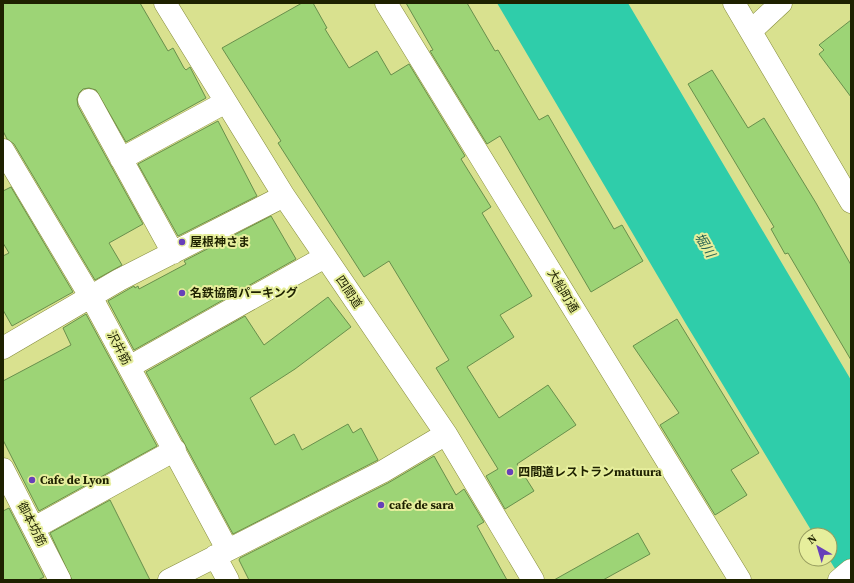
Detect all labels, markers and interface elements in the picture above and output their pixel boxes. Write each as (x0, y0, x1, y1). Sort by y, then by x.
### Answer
water label: 堀川 (691, 229, 720, 262)
place label: 屋根神さま (190, 234, 250, 250)
marker: 屋根神さま (177, 237, 187, 247)
street label: 大船町通 (544, 266, 582, 316)
street label: 四間道 (332, 273, 366, 311)
place label: 名鉄協商パーキング (190, 285, 298, 301)
marker: 名鉄協商パーキング (177, 288, 187, 298)
street label: 沢井筋 (103, 328, 135, 368)
place label: 四間道レストランmatuura (518, 464, 662, 480)
marker: 四間道レストランmatuura (505, 467, 515, 477)
place label: Cafe de Lyon (40, 472, 110, 488)
marker: Cafe de Lyon (27, 475, 37, 485)
place label: cafe de sara (389, 497, 454, 513)
street label: 御本坊筋 (14, 499, 50, 549)
marker: cafe de sara (376, 500, 386, 510)
north arrow (798, 527, 838, 567)
text: N (804, 531, 820, 548)

